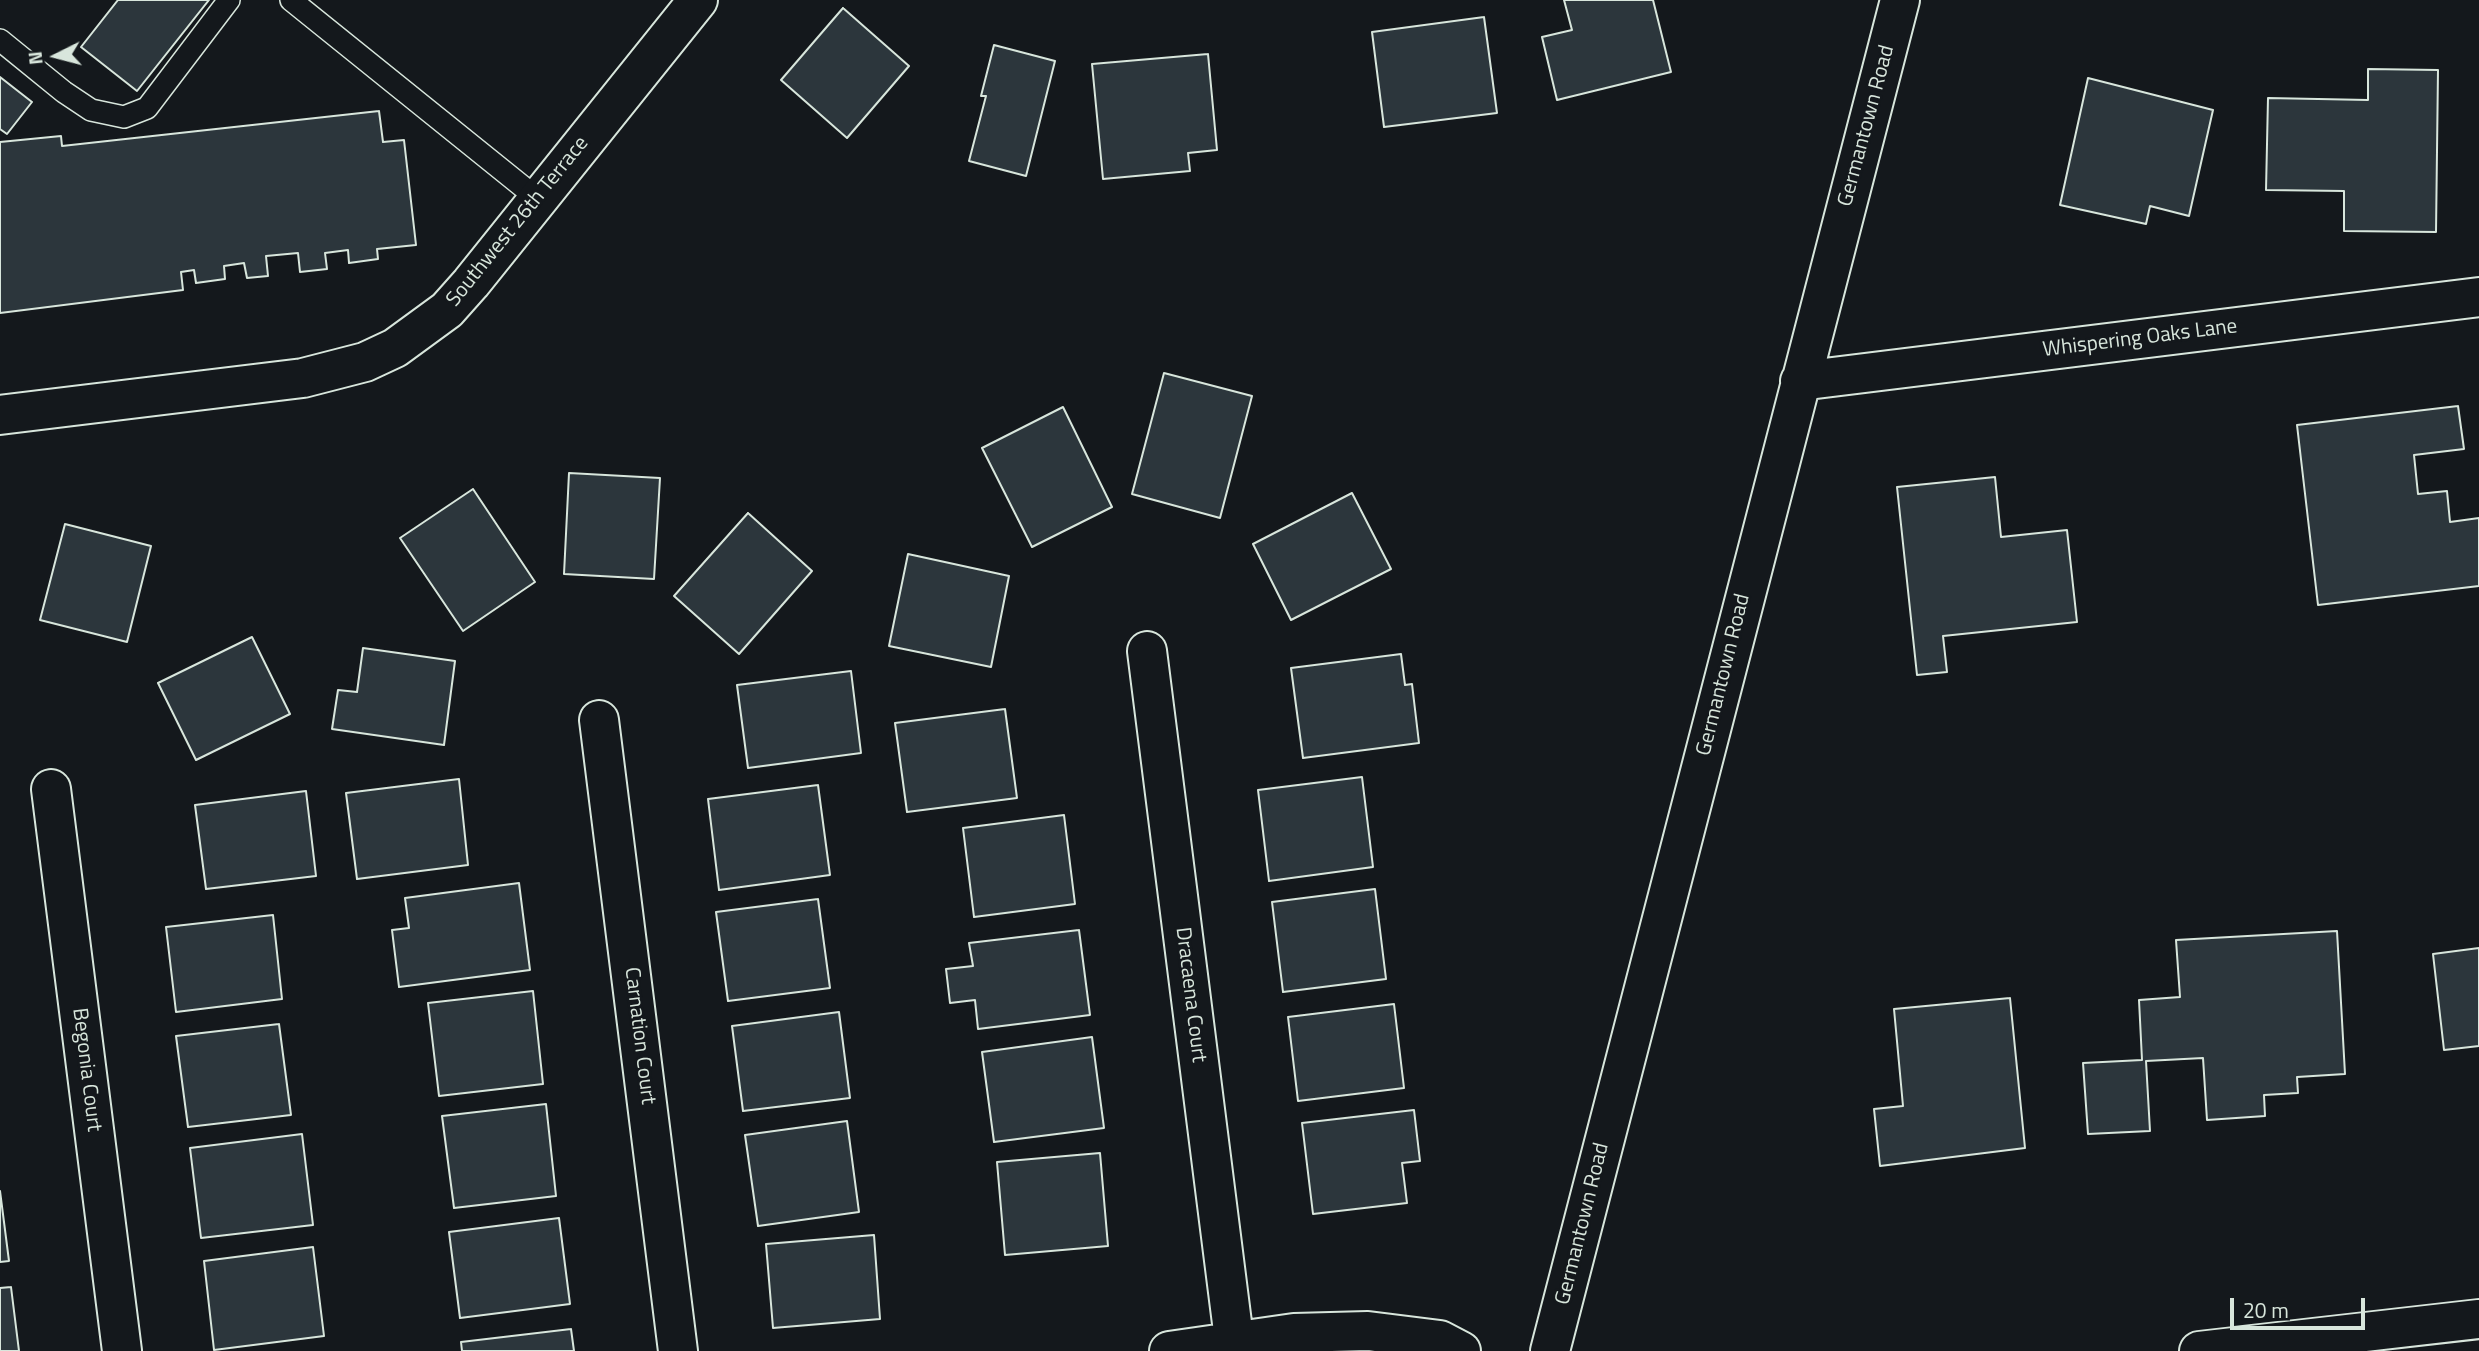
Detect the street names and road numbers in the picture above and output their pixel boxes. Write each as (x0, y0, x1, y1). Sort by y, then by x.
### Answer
street label: Germantown Road (1833, 43, 1901, 209)
street label: Southwest 26th Terrace (442, 132, 594, 312)
street label: Whispering Oaks Lane (2041, 315, 2239, 363)
street label: Germantown Road (1692, 592, 1756, 758)
street label: Dracaena Court (1169, 926, 1211, 1064)
street label: Carnation Court (618, 966, 660, 1106)
street label: Begonia Court (66, 1007, 106, 1133)
street label: Germantown Road (1551, 1141, 1615, 1307)

